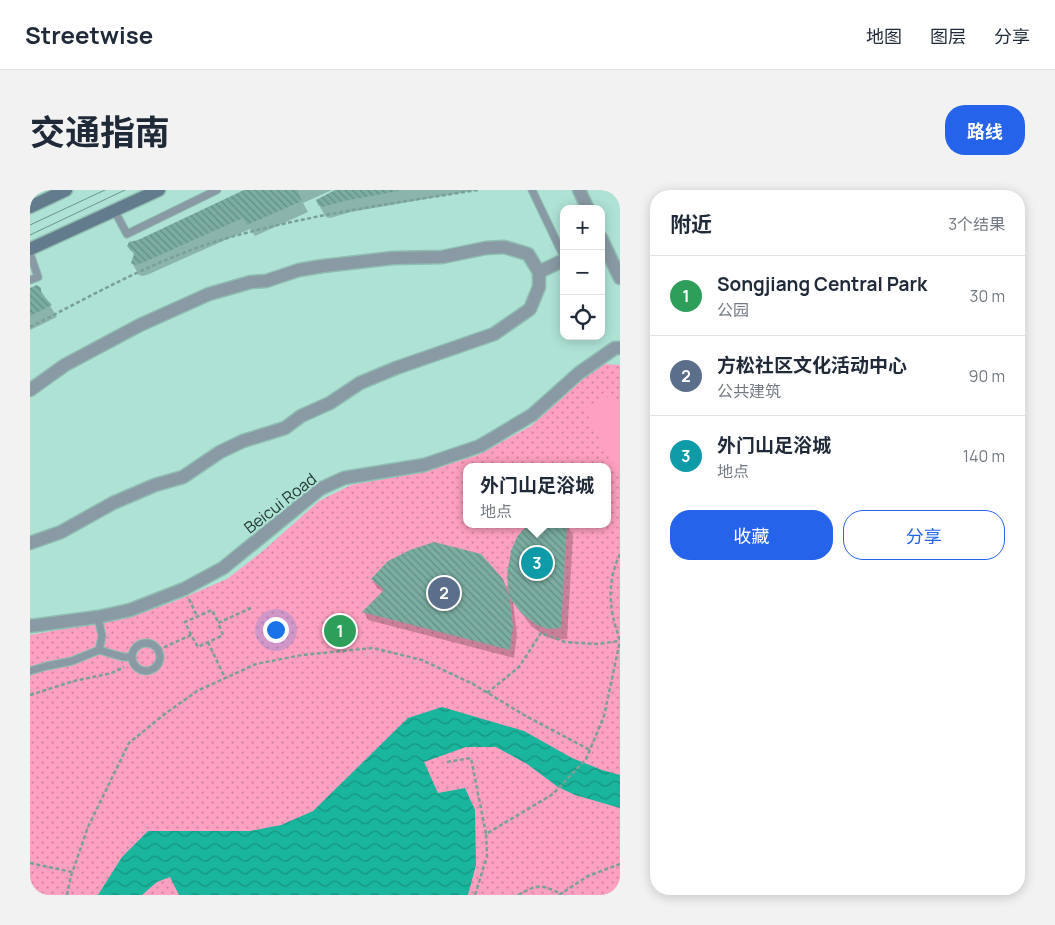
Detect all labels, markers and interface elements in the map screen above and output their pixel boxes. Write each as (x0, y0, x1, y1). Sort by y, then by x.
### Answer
text: Streetwise (25, 18, 153, 51)
text: 地图 (866, 24, 902, 48)
text: 图层 (930, 24, 966, 48)
text: 分享 (994, 24, 1030, 48)
button: 路线 (945, 105, 1025, 155)
text: 交通指南 (30, 108, 170, 156)
map controls (560, 205, 605, 340)
button: + (560, 205, 605, 250)
text: 附近 (670, 210, 712, 238)
text: 3个结果 (948, 213, 1005, 235)
button: − (560, 250, 605, 295)
text: Songjiang Central Park (717, 271, 927, 297)
text: 1 (682, 285, 690, 307)
text: 30 m (970, 285, 1005, 307)
button: locate (560, 295, 605, 340)
text: 公园 (717, 299, 749, 321)
text: 方松社区文化活动中心 (717, 352, 907, 378)
text: 2 (681, 365, 691, 387)
text: 90 m (969, 365, 1005, 387)
text: 公共建筑 (717, 380, 781, 402)
text: 外门山足浴城 (717, 432, 831, 458)
text: 3 (681, 445, 691, 467)
text: 140 m (963, 445, 1005, 467)
text: 地点 (717, 460, 749, 482)
popup (463, 463, 611, 528)
street label: Beicui Road (239, 468, 321, 538)
text: 外门山足浴城 (480, 472, 594, 498)
text: 地点 (480, 500, 512, 522)
button: 收藏 (670, 510, 833, 560)
button: 分享 (843, 510, 1005, 560)
pin: 3 (521, 544, 553, 582)
pin: 2 (428, 574, 460, 612)
pin: 1 (324, 612, 356, 650)
your location (263, 617, 289, 643)

